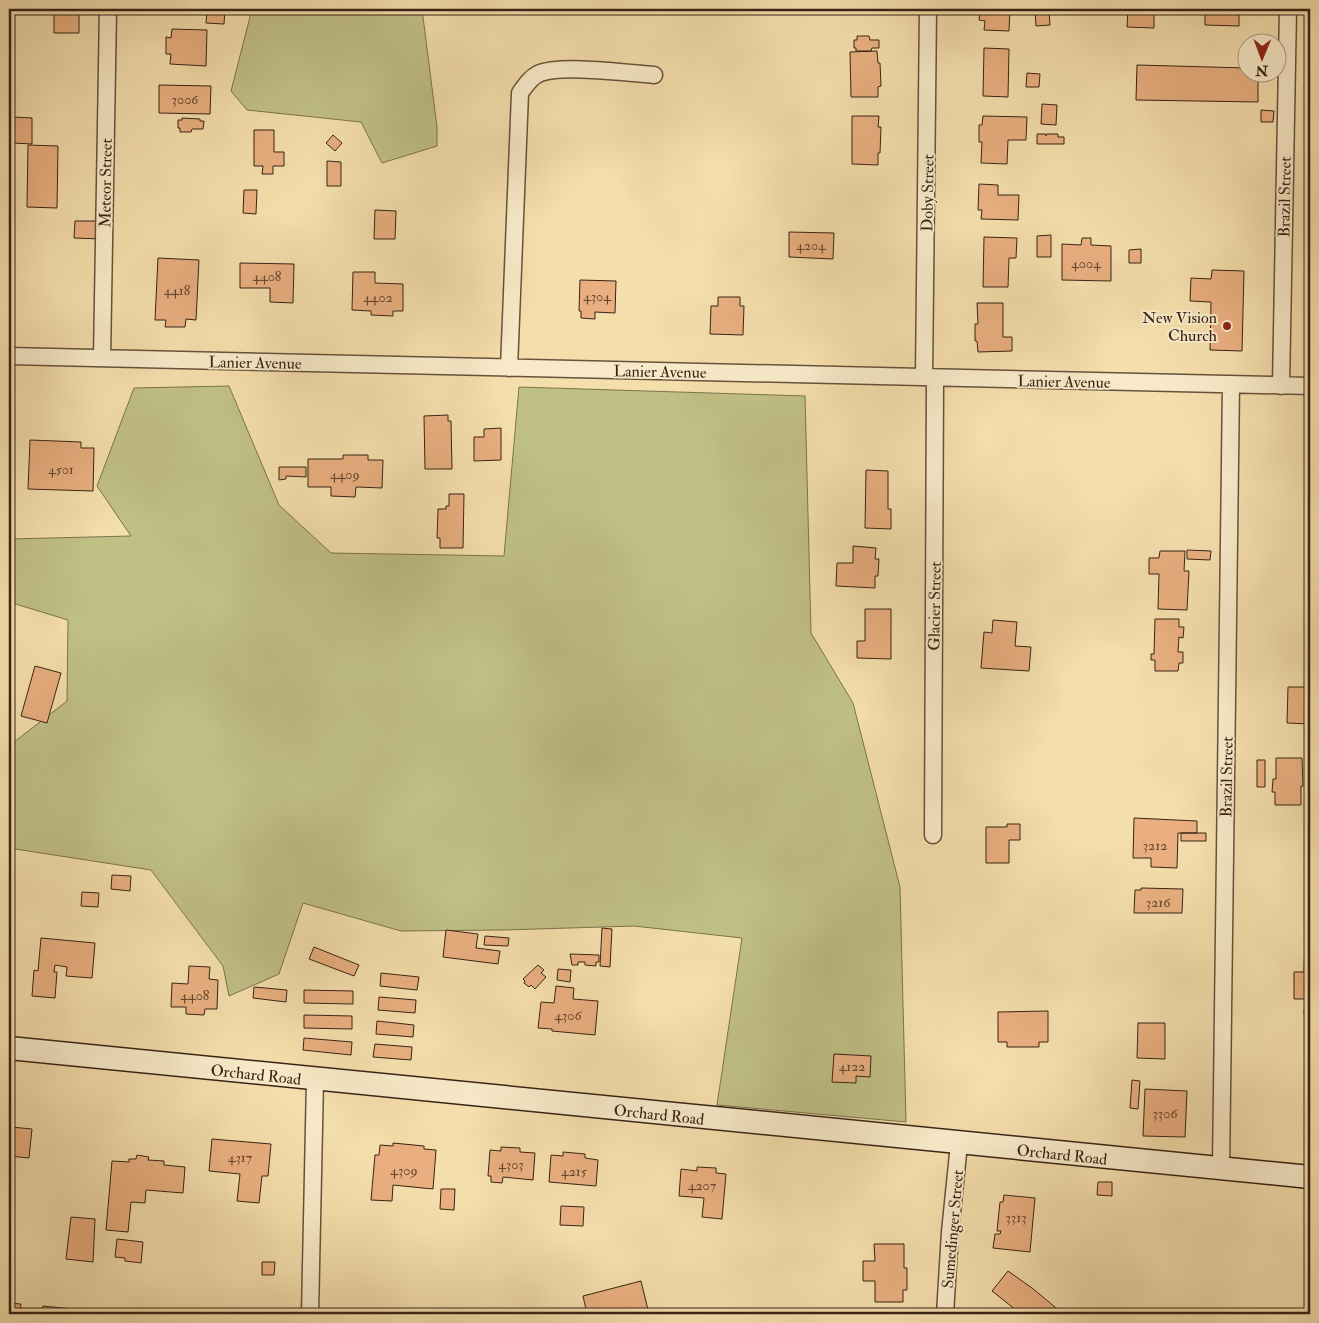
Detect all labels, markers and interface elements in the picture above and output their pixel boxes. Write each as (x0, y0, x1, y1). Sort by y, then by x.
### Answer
north arrow (1236, 32, 1286, 82)
text: N (1255, 62, 1269, 79)
house number: 3006 (172, 91, 199, 108)
street label: Meteor Street (95, 138, 117, 228)
street label: Doby Street (917, 154, 939, 232)
street label: Brazil Street (1274, 156, 1296, 238)
house number: 4204 (796, 237, 827, 254)
house number: 4004 (1071, 255, 1102, 272)
house number: 4408 (253, 268, 282, 285)
house number: 4418 (164, 282, 191, 299)
house number: 4304 (583, 288, 612, 305)
house number: 4402 (363, 289, 393, 306)
place label: New Vision Church (1142, 308, 1218, 346)
marker: New Vision Church (1221, 320, 1233, 332)
street label: Lanier Avenue (208, 352, 302, 374)
street label: Lanier Avenue (613, 361, 707, 383)
street label: Lanier Avenue (1017, 371, 1111, 393)
house number: 4501 (48, 461, 74, 478)
house number: 4409 (330, 466, 360, 483)
street label: Glacier Street (924, 561, 946, 651)
street label: Brazil Street (1216, 736, 1238, 818)
house number: 3212 (1143, 837, 1167, 854)
house number: 3216 (1146, 894, 1171, 911)
house number: 4408 (181, 987, 210, 1004)
house number: 4306 (554, 1007, 583, 1024)
house number: 4122 (839, 1058, 865, 1075)
street label: Orchard Road (210, 1060, 302, 1090)
street label: Orchard Road (613, 1100, 705, 1130)
house number: 3306 (1153, 1105, 1178, 1122)
street label: Orchard Road (1016, 1140, 1108, 1170)
house number: 4317 (228, 1149, 253, 1166)
house number: 4303 (498, 1156, 524, 1173)
house number: 4309 (390, 1162, 418, 1179)
house number: 4215 (561, 1163, 588, 1180)
street label: Sumedinger Street (938, 1169, 968, 1289)
house number: 4207 (688, 1177, 717, 1194)
house number: 3313 (1005, 1209, 1027, 1226)

